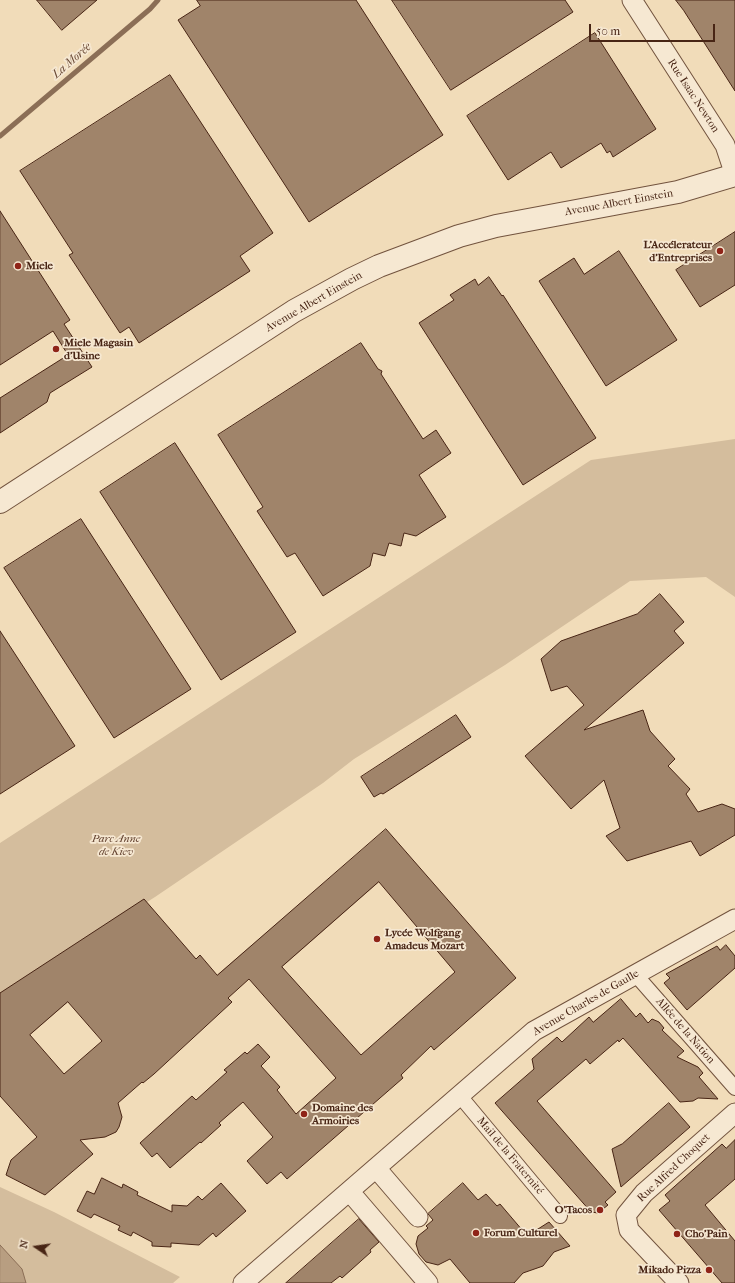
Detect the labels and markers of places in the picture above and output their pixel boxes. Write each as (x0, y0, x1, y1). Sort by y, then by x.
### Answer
place label: L'Accélerateur d'Entreprises (644, 238, 712, 264)
marker: L'Accélerateur d'Entreprises (715, 246, 725, 256)
place label: Miele (26, 259, 53, 273)
marker: Miele (13, 261, 23, 271)
place label: Miele Magasin d'Usine (64, 336, 133, 362)
marker: Miele Magasin d'Usine (51, 344, 61, 354)
place label: Lycée Wolfgang Amadeus Mozart (385, 926, 464, 952)
marker: Lycée Wolfgang Amadeus Mozart (372, 934, 382, 944)
place label: Domaine des Armoiries (312, 1101, 373, 1127)
marker: Domaine des Armoiries (299, 1109, 309, 1119)
place label: O'Tacos (555, 1203, 592, 1217)
marker: O'Tacos (595, 1205, 605, 1215)
place label: Forum Culturel (484, 1226, 558, 1240)
place label: Cho'Pain (685, 1227, 728, 1241)
marker: Forum Culturel (471, 1228, 481, 1238)
marker: Cho'Pain (672, 1229, 682, 1239)
place label: Mikado Pizza (638, 1263, 701, 1277)
marker: Mikado Pizza (704, 1265, 714, 1275)

